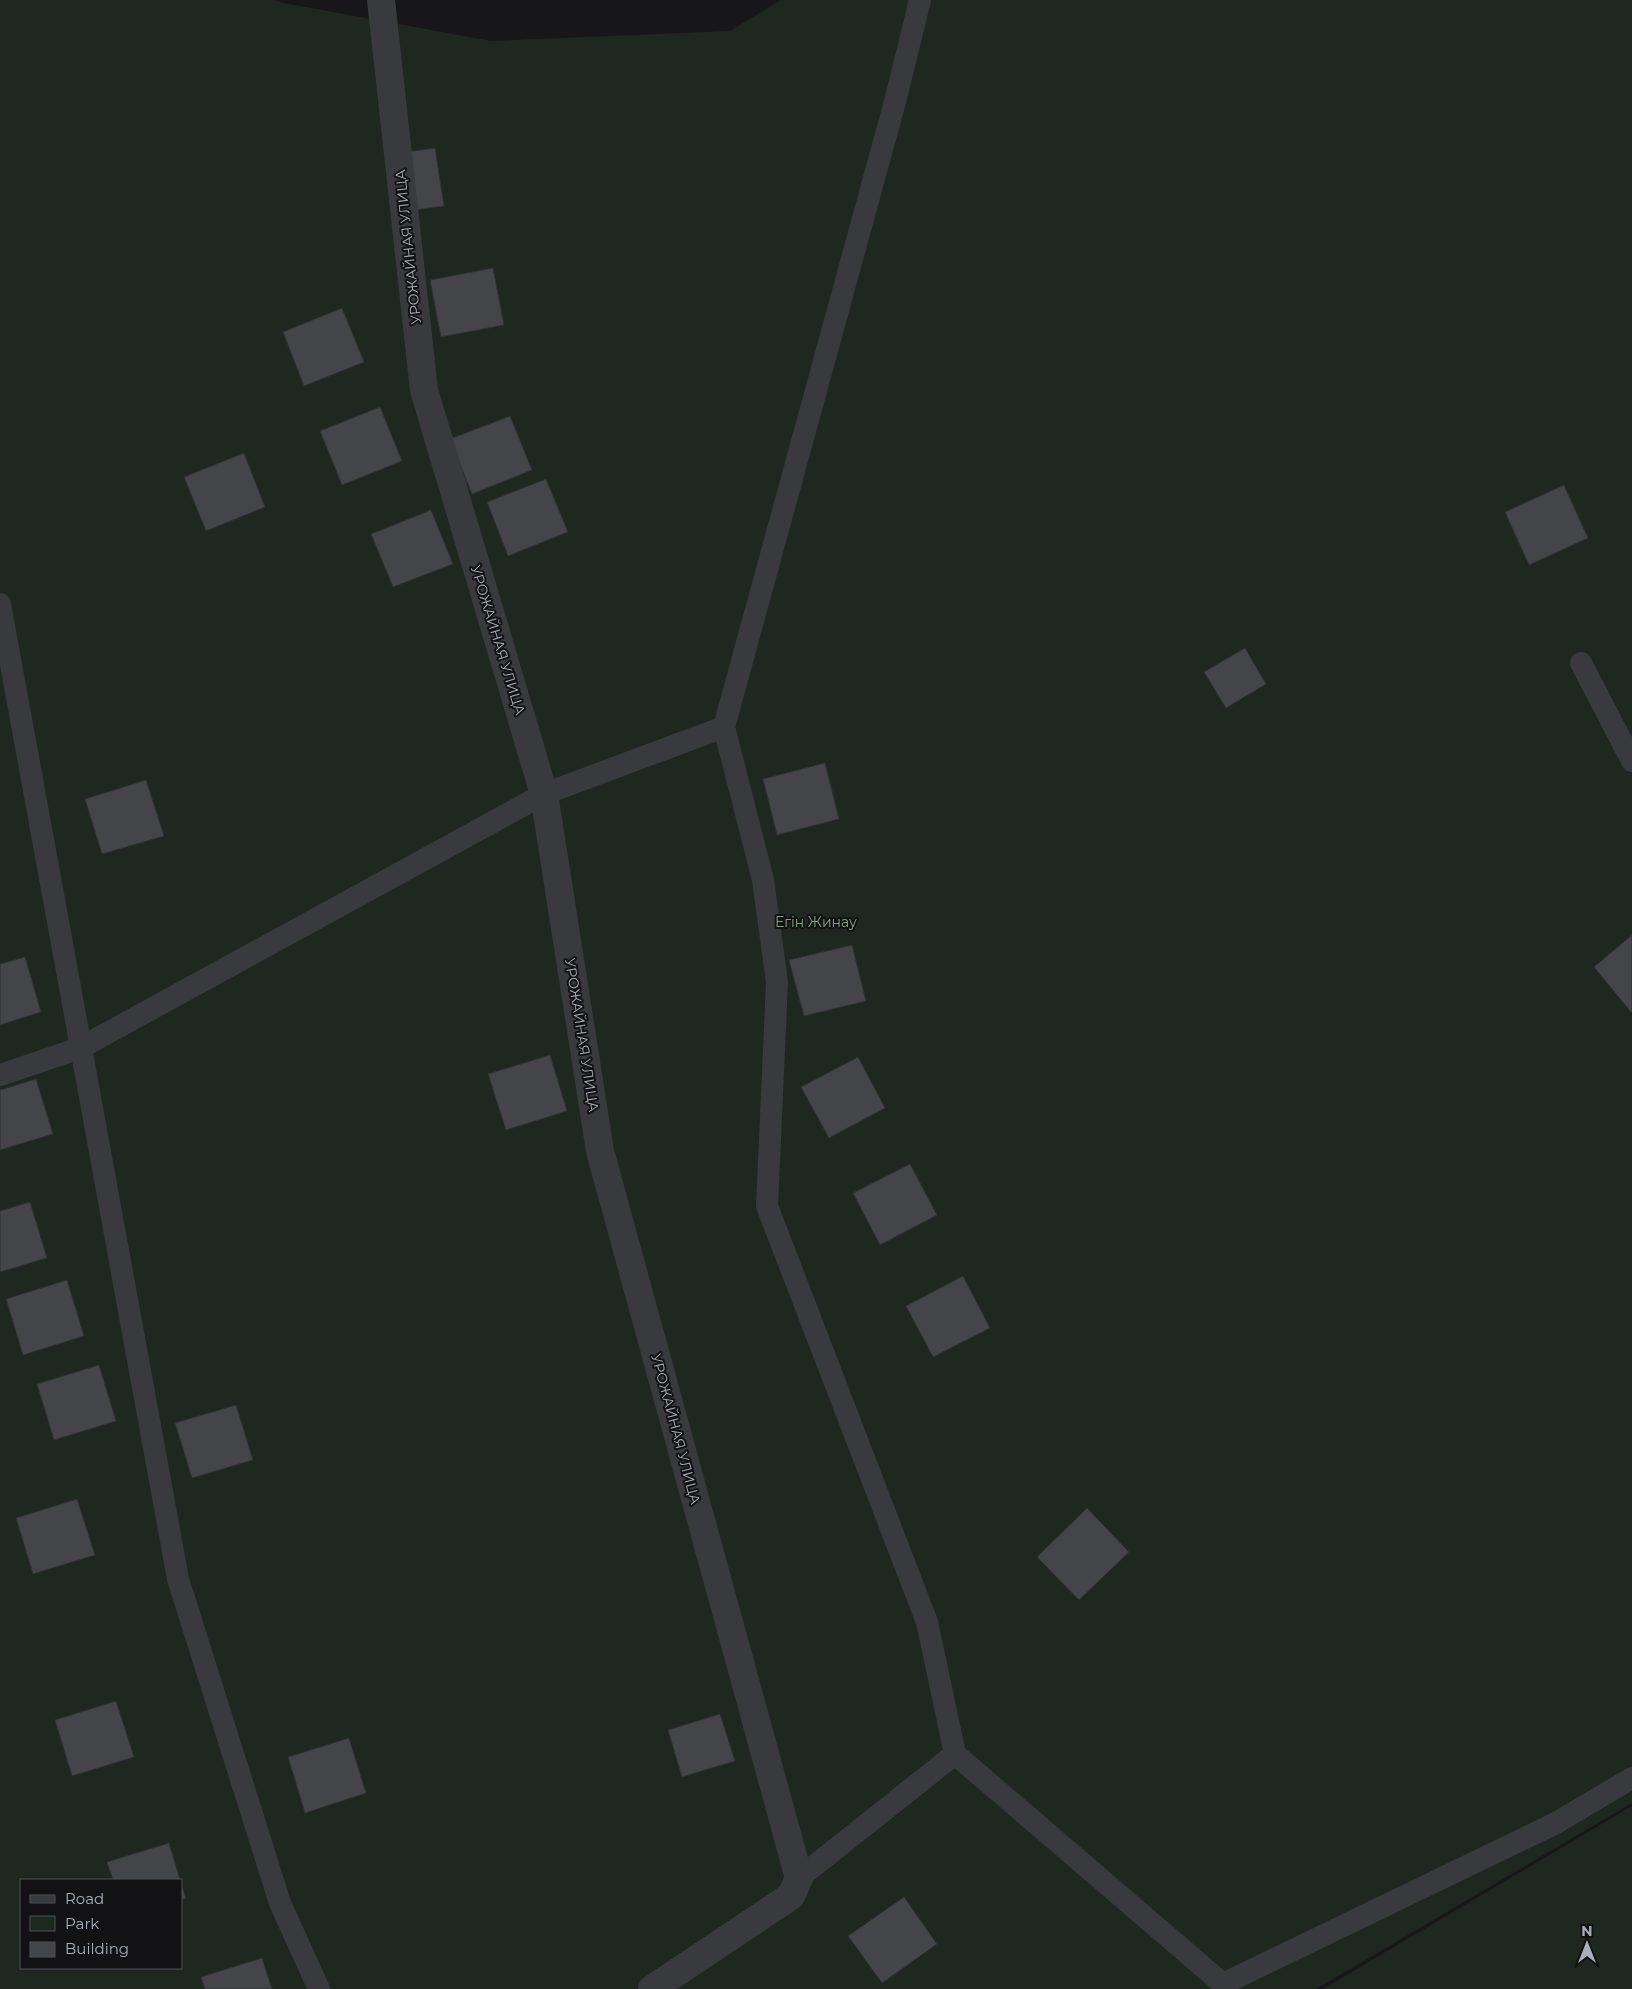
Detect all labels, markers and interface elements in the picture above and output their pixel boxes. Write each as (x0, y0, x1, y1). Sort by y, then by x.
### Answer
street label: УРОЖАЙНАЯ УЛИЦА (391, 168, 425, 325)
street label: УРОЖАЙНАЯ УЛИЦА (467, 563, 530, 718)
park label: Егін Жинау (775, 913, 857, 931)
street label: УРОЖАЙНАЯ УЛИЦА (561, 957, 603, 1114)
street label: УРОЖАЙНАЯ УЛИЦА (647, 1352, 705, 1507)
legend (20, 1879, 182, 1969)
text: Road (65, 1889, 104, 1908)
text: Park (65, 1914, 99, 1933)
north arrow (1562, 1919, 1612, 1969)
text: N (1581, 1922, 1593, 1940)
text: Building (65, 1939, 129, 1958)

